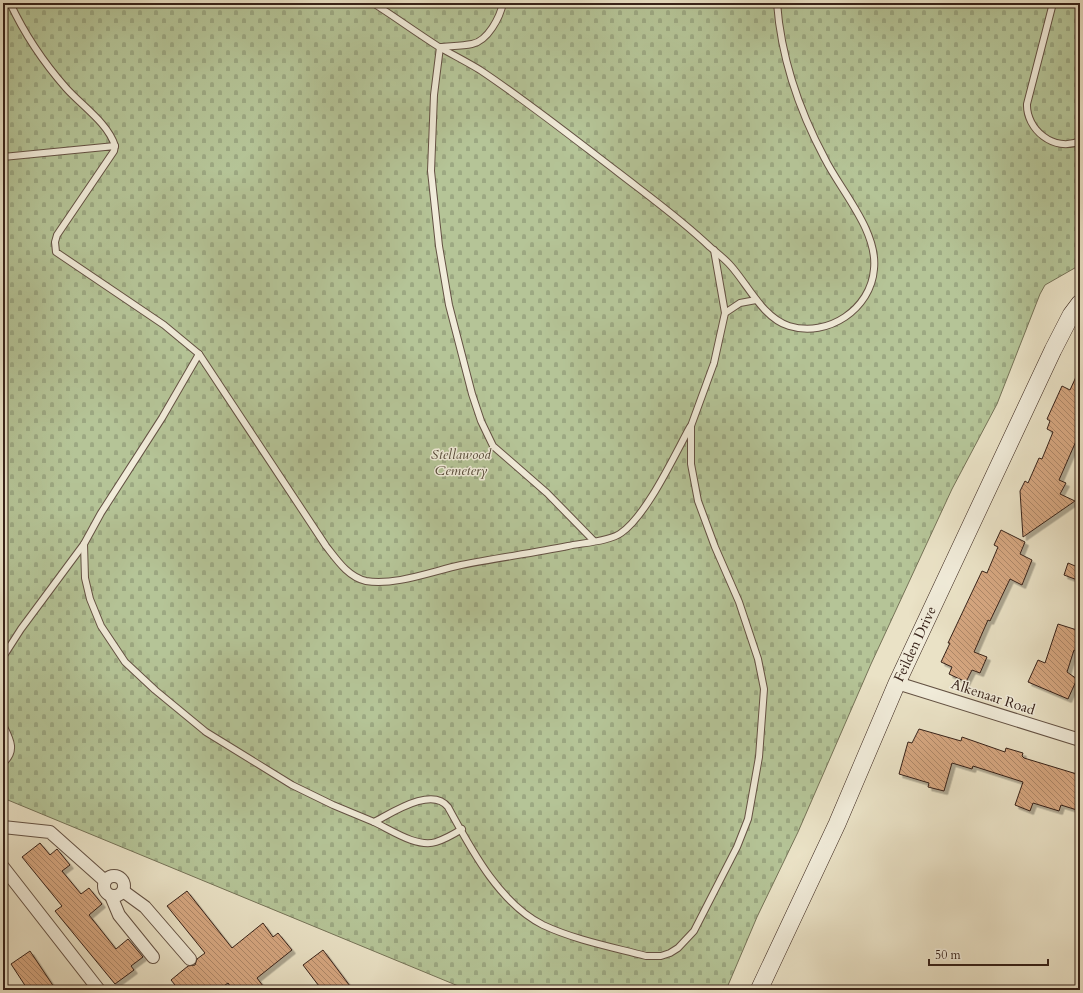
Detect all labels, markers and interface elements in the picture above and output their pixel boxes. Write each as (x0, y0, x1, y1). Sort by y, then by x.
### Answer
park label: Stellawood Cemetery (431, 445, 492, 480)
street label: Feilden Drive (889, 603, 941, 685)
street label: Alkenaar Road (949, 675, 1038, 720)
scale bar (929, 941, 1048, 967)
text: 50 m (935, 947, 962, 963)

